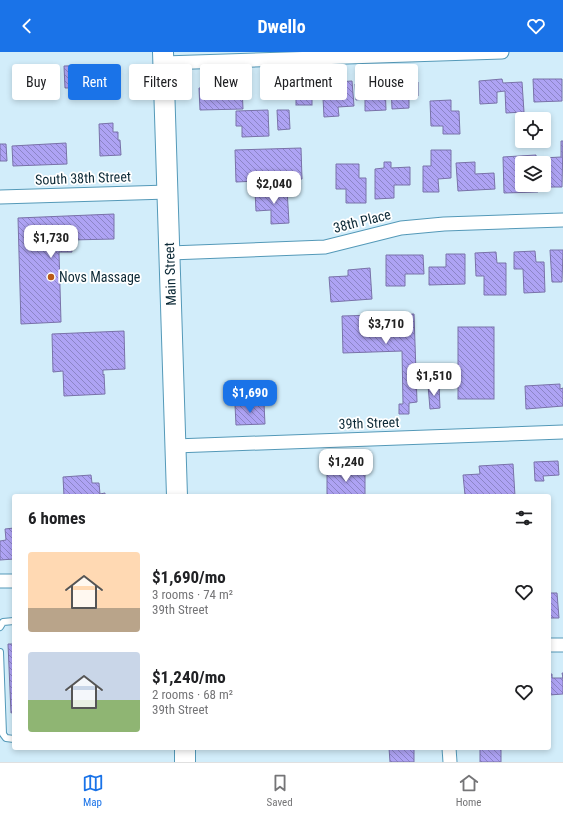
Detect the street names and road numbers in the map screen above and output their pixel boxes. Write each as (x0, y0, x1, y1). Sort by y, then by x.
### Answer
street label: South 38th Street (35, 168, 131, 188)
street label: 38th Place (332, 206, 393, 236)
street label: Main Street (161, 242, 179, 306)
street label: 39th Street (338, 414, 400, 432)

